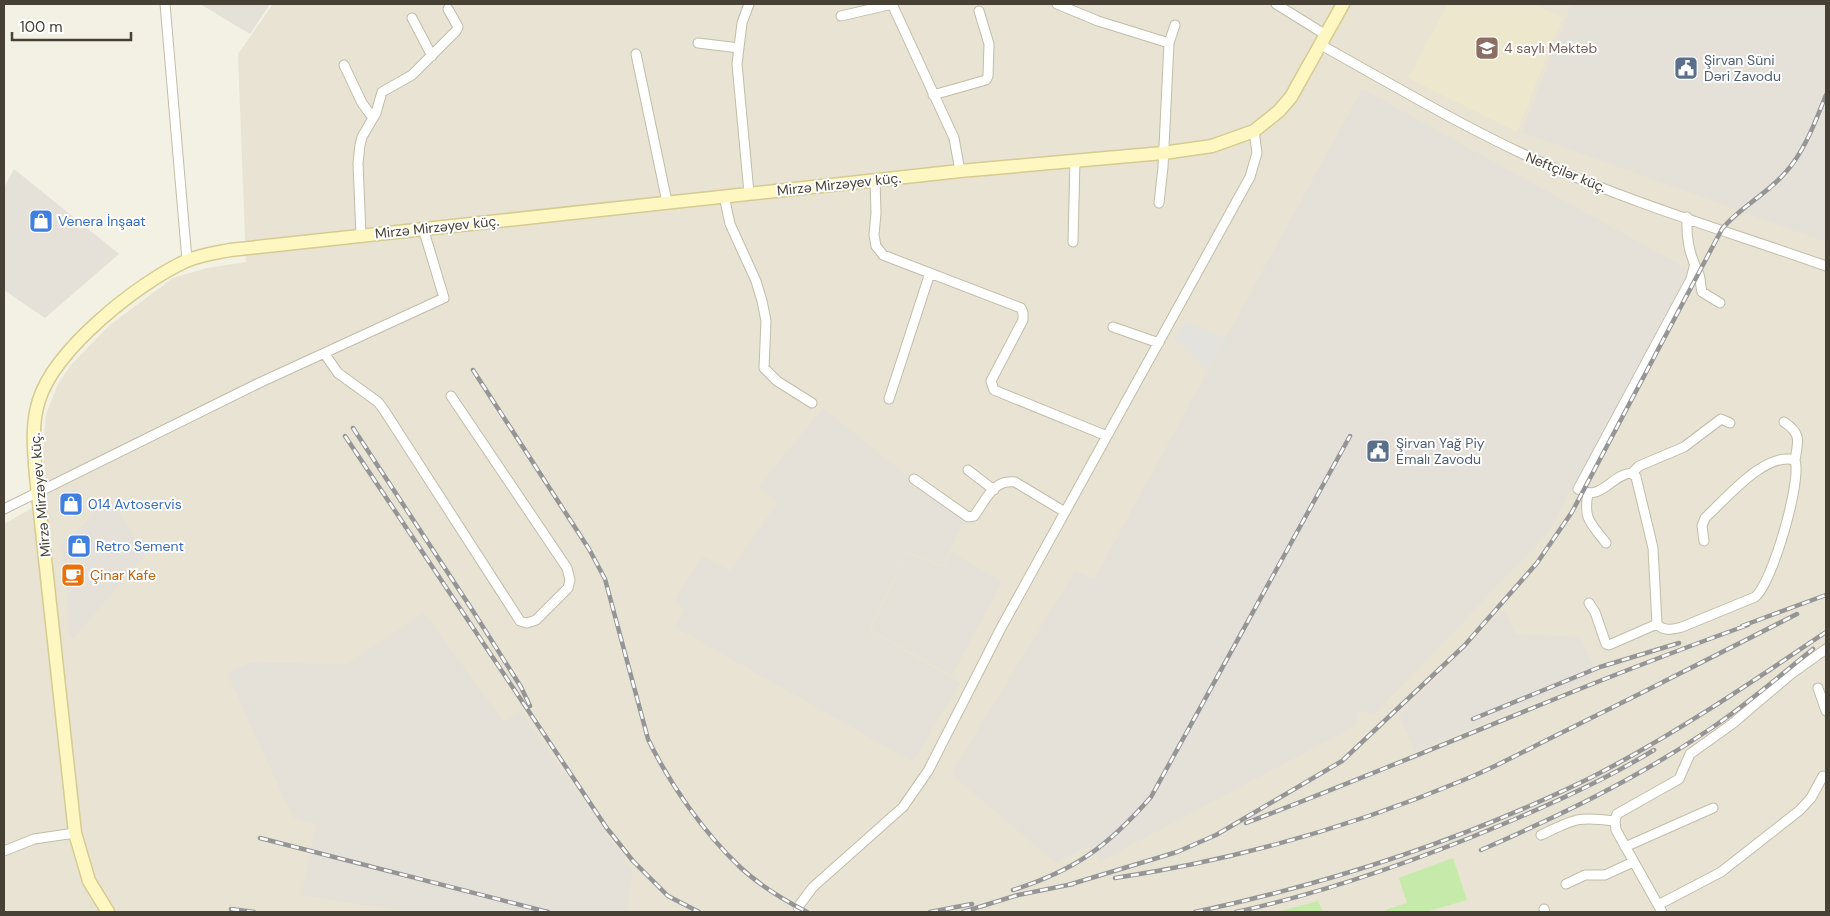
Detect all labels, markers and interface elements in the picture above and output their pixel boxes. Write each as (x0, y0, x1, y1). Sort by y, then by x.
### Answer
scale bar (12, 10, 131, 42)
text: 100 m (20, 17, 63, 37)
school or university icon: 4 saylı Məktəb (1474, 35, 1500, 61)
place label: 4 saylı Məktəb (1504, 39, 1597, 57)
place label: Şirvan Süni Dəri Zavodu (1704, 51, 1781, 85)
public building icon: Şirvan Süni Dəri Zavodu (1673, 55, 1699, 81)
street label: Neftçilər küç. (1523, 148, 1609, 196)
street label: Mirzə Mirzəyev küç. (776, 169, 902, 199)
shop icon: Venera İnşaat (28, 208, 54, 234)
place label: Venera İnşaat (58, 212, 146, 230)
street label: Mirzə Mirzəyev küç. (374, 212, 500, 242)
street label: Mirzə Mirzəyev küç. (26, 432, 54, 558)
place label: Şirvan Yağ Piy Emalı Zavodu (1396, 434, 1485, 468)
public building icon: Şirvan Yağ Piy Emalı Zavodu (1365, 438, 1391, 464)
shop icon: 014 Avtoservis (58, 491, 84, 517)
place label: 014 Avtoservis (88, 495, 182, 513)
shop icon: Retro Sement (66, 533, 92, 559)
place label: Retro Sement (96, 537, 184, 555)
cafe icon: Çinar Kafe (60, 562, 86, 588)
place label: Çinar Kafe (90, 566, 156, 584)

